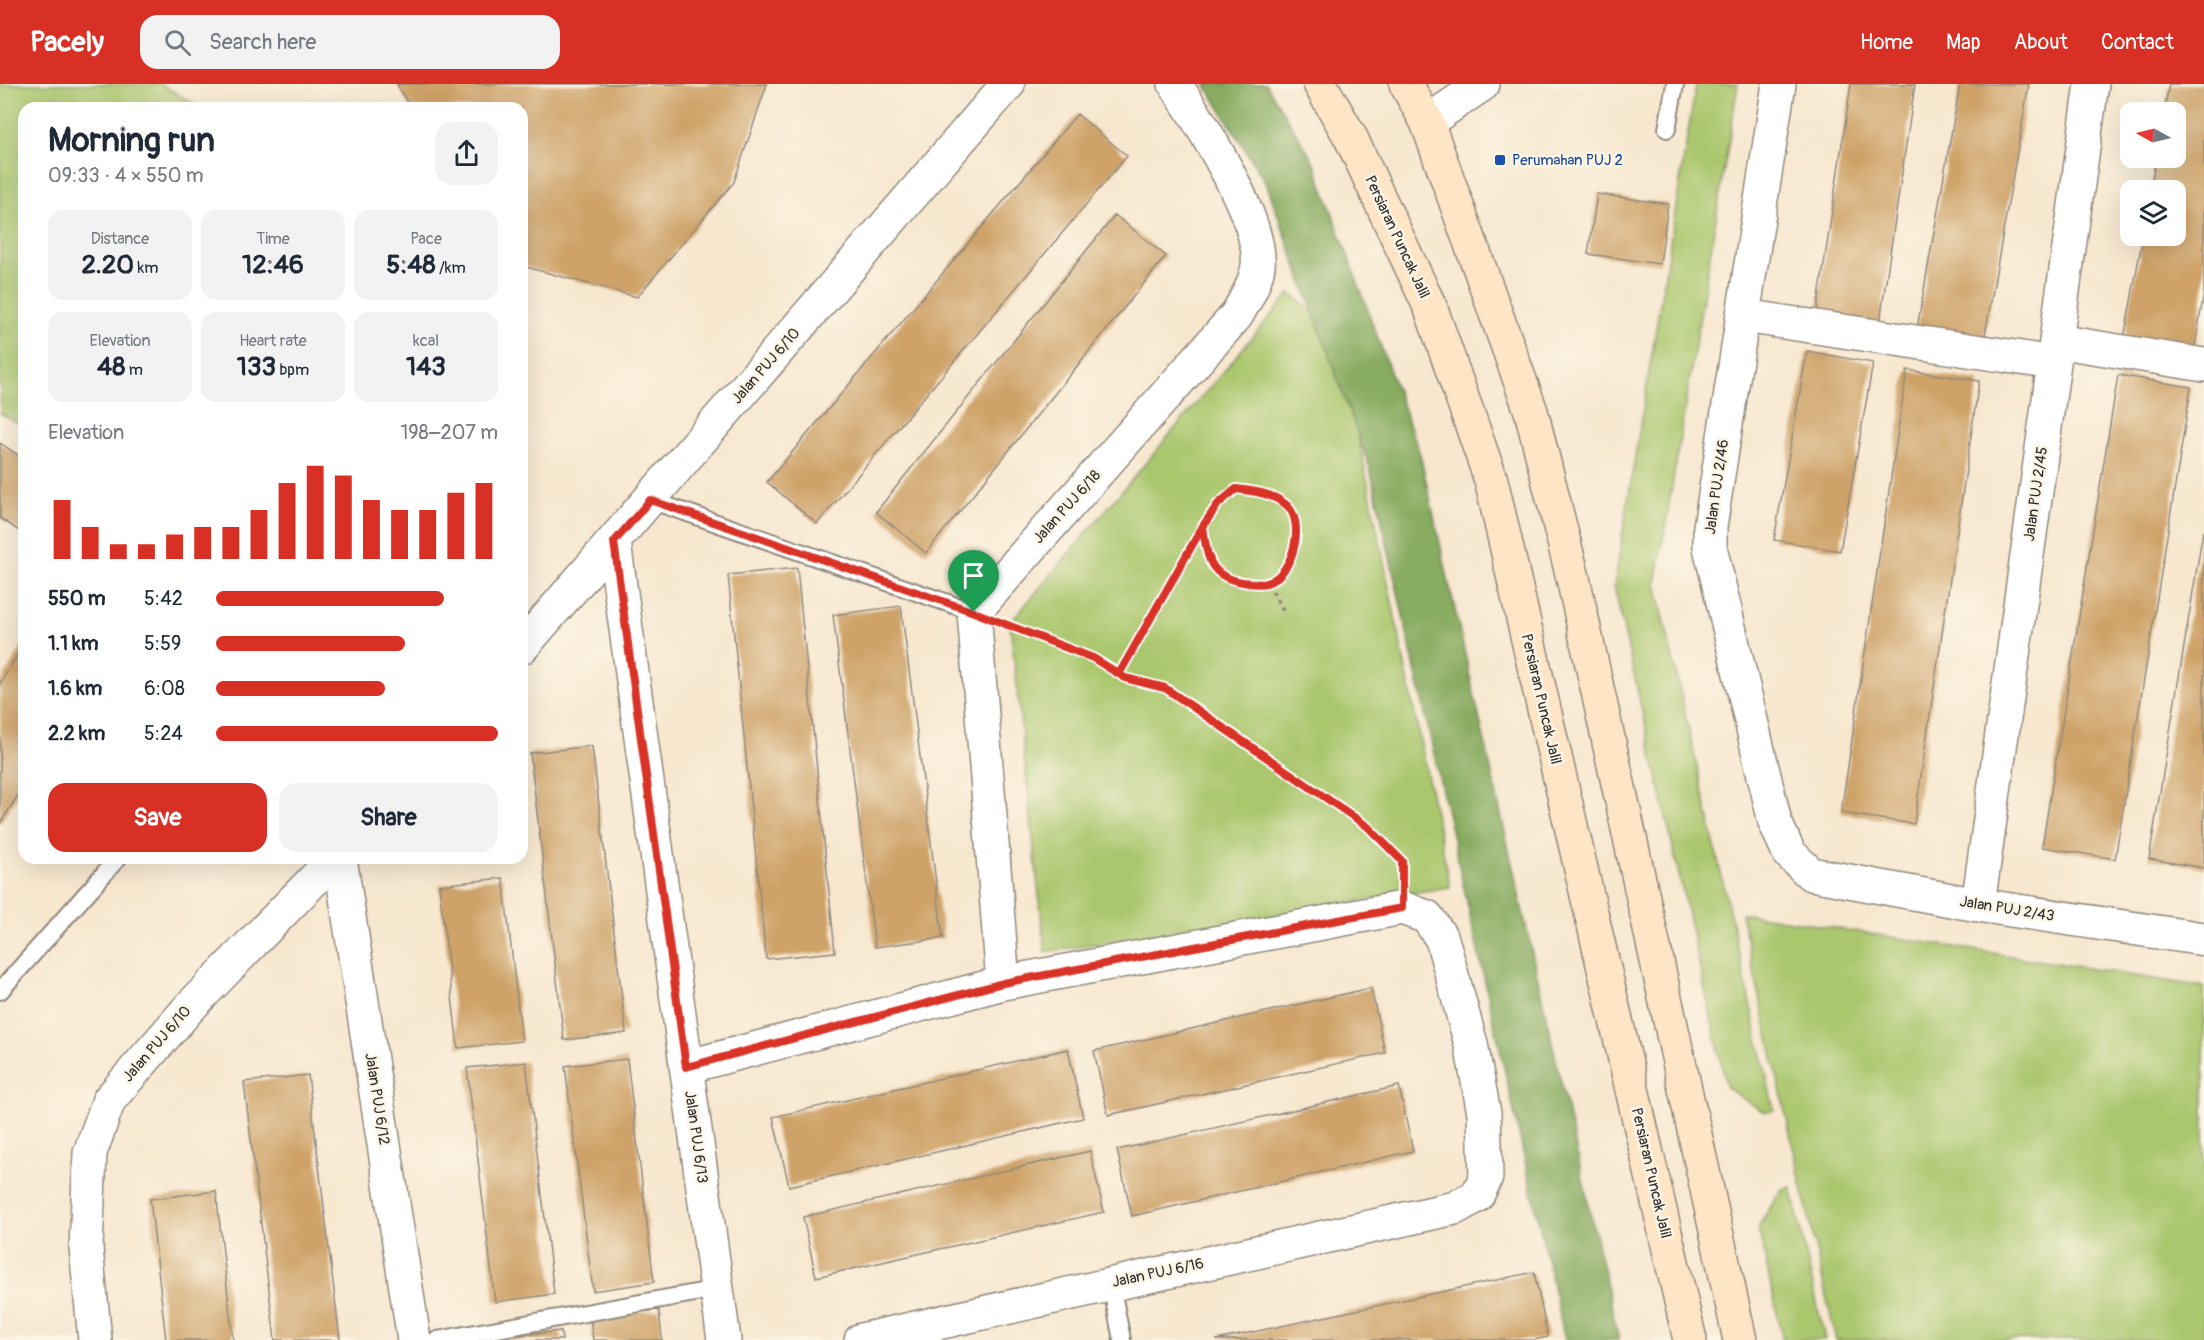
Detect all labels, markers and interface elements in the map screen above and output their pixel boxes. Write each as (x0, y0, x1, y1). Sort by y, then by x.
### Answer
search box (140, 15, 560, 69)
text: Pacely (30, 25, 104, 60)
icon: search (161, 26, 194, 59)
text: Search here (209, 28, 316, 56)
text: Home (1860, 29, 1913, 56)
text: Map (1946, 29, 1981, 56)
text: About (2014, 29, 2068, 56)
text: Contact (2101, 29, 2174, 56)
north arrow (2120, 102, 2186, 168)
map controls (2120, 102, 2186, 246)
text: Morning run (48, 120, 215, 161)
button: share (435, 122, 498, 185)
place label: Perumahan PUJ 2 (1512, 151, 1623, 170)
marker: Perumahan PUJ 2 (1493, 153, 1507, 167)
text: 09:33 · 4 × 550 m (48, 163, 203, 188)
street label: Persiaran Puncak Jalil (1360, 173, 1434, 301)
button: layers (2120, 180, 2186, 246)
text: Distance (91, 229, 149, 249)
text: Time (256, 229, 290, 249)
text: Pace (410, 229, 442, 249)
text: 2.20 (82, 249, 134, 281)
text: 12:46 (242, 249, 304, 281)
text: 5:48 (386, 249, 436, 281)
text: km (134, 258, 158, 278)
text: /km (436, 258, 466, 278)
street label: Jalan PUJ 6/10 (728, 324, 804, 408)
text: Elevation (90, 331, 150, 351)
text: Heart rate (239, 331, 307, 351)
text: kcal (413, 331, 439, 351)
text: 48 (97, 351, 125, 383)
text: 133 (237, 351, 276, 383)
text: 143 (406, 351, 446, 383)
text: m (125, 360, 143, 380)
text: bpm (276, 360, 309, 380)
text: Elevation (48, 420, 124, 445)
text: 198–207 m (401, 420, 498, 445)
street label: Jalan PUJ 2/46 (1701, 438, 1733, 536)
street label: Jalan PUJ 2/45 (2020, 446, 2052, 542)
street label: Jalan PUJ 6/18 (1029, 466, 1105, 548)
pin (948, 550, 999, 612)
icon: arrive (957, 559, 990, 592)
text: 550 m (48, 586, 105, 611)
text: 5:42 (144, 586, 183, 611)
text: 1.1 km (48, 631, 98, 656)
text: 5:59 (144, 631, 181, 656)
street label: Persiaran Puncak Jalil (1517, 632, 1565, 766)
text: 1.6 km (48, 676, 102, 701)
text: 6:08 (144, 676, 185, 701)
text: 2.2 km (48, 721, 105, 746)
text: 5:24 (144, 721, 183, 746)
button: Save (48, 783, 267, 852)
button: Share (279, 783, 498, 852)
street label: Jalan PUJ 2/43 (1958, 892, 2056, 926)
street label: Jalan PUJ 6/10 (119, 1002, 195, 1086)
street label: Jalan PUJ 6/12 (360, 1052, 394, 1146)
street label: Jalan PUJ 6/13 (680, 1090, 712, 1184)
street label: Persiaran Puncak Jalil (1627, 1106, 1675, 1240)
street label: Jalan PUJ 6/16 (1110, 1254, 1206, 1292)

